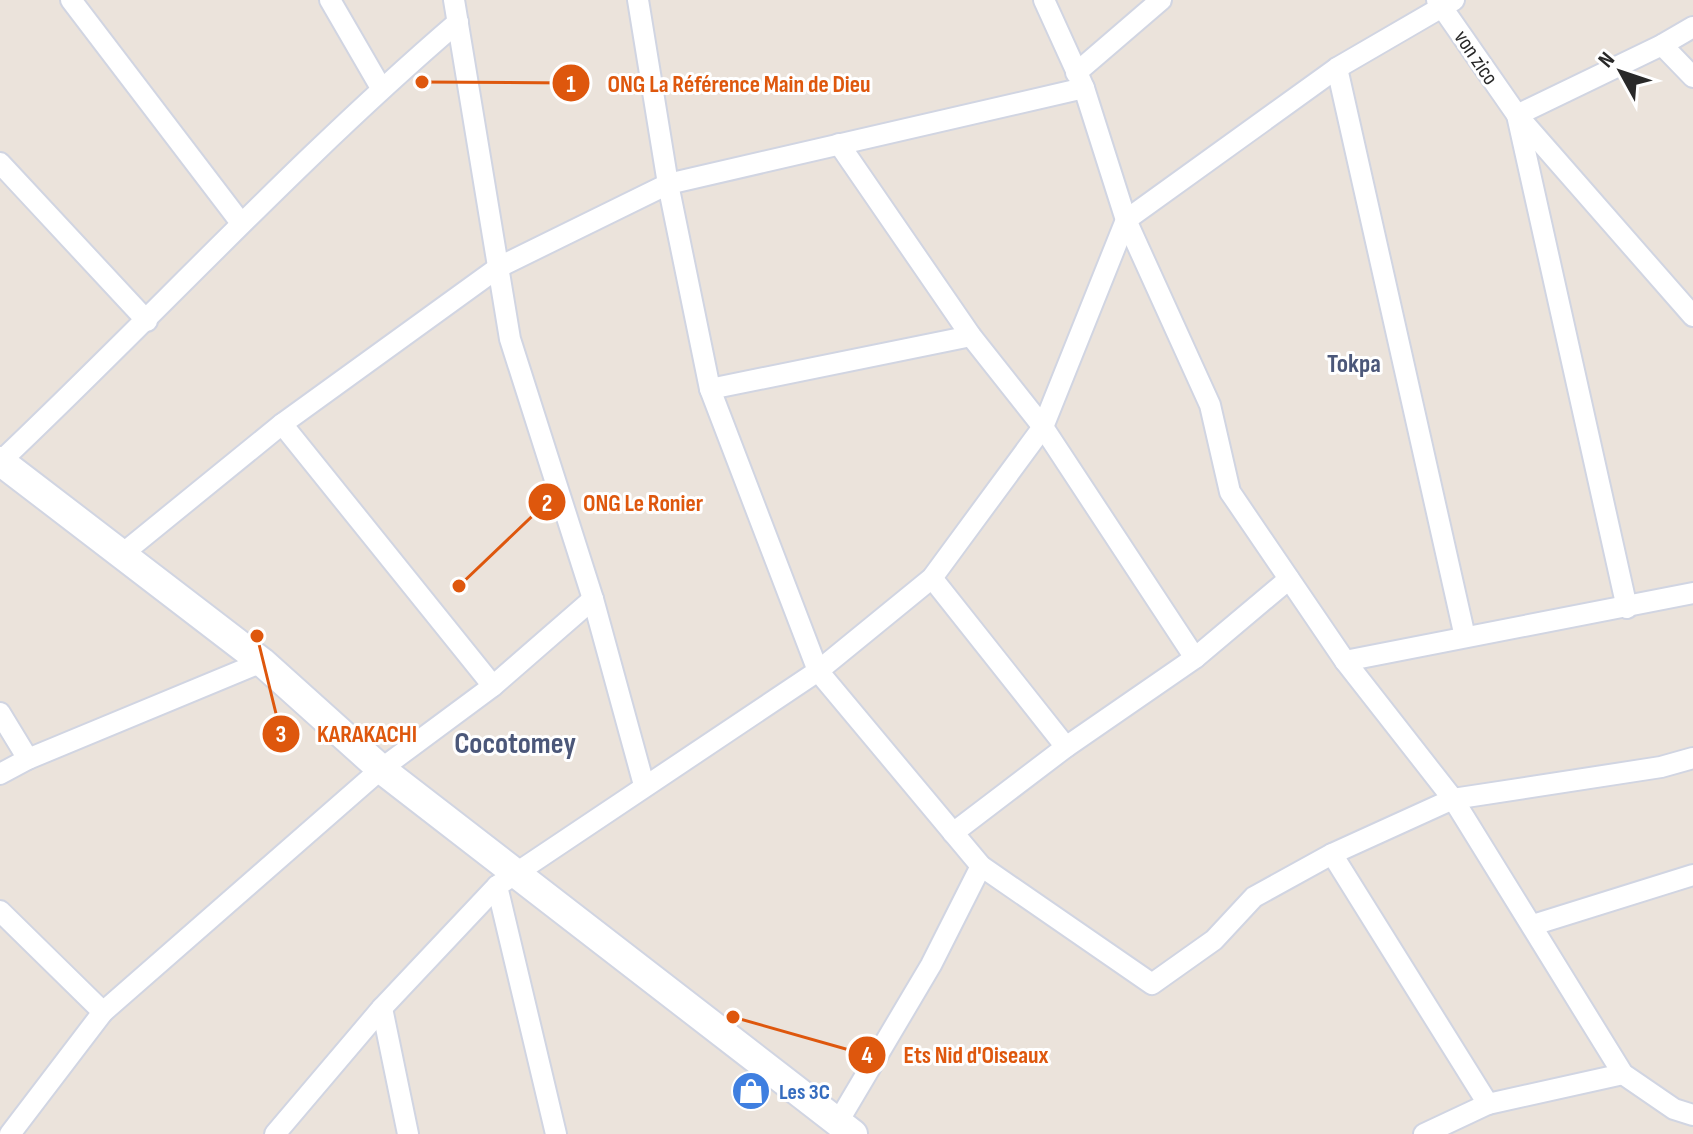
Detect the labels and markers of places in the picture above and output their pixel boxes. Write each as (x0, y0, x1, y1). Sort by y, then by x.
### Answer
callout: ONG La Référence Main de Dieu (551, 59, 886, 107)
callout: ONG Le Ronier (527, 478, 719, 526)
callout: KARAKACHI (261, 710, 433, 758)
callout: Ets Nid d'Oiseaux (847, 1031, 1064, 1079)
shop icon: Les 3C (730, 1070, 772, 1112)
place label: Les 3C (779, 1079, 830, 1106)

